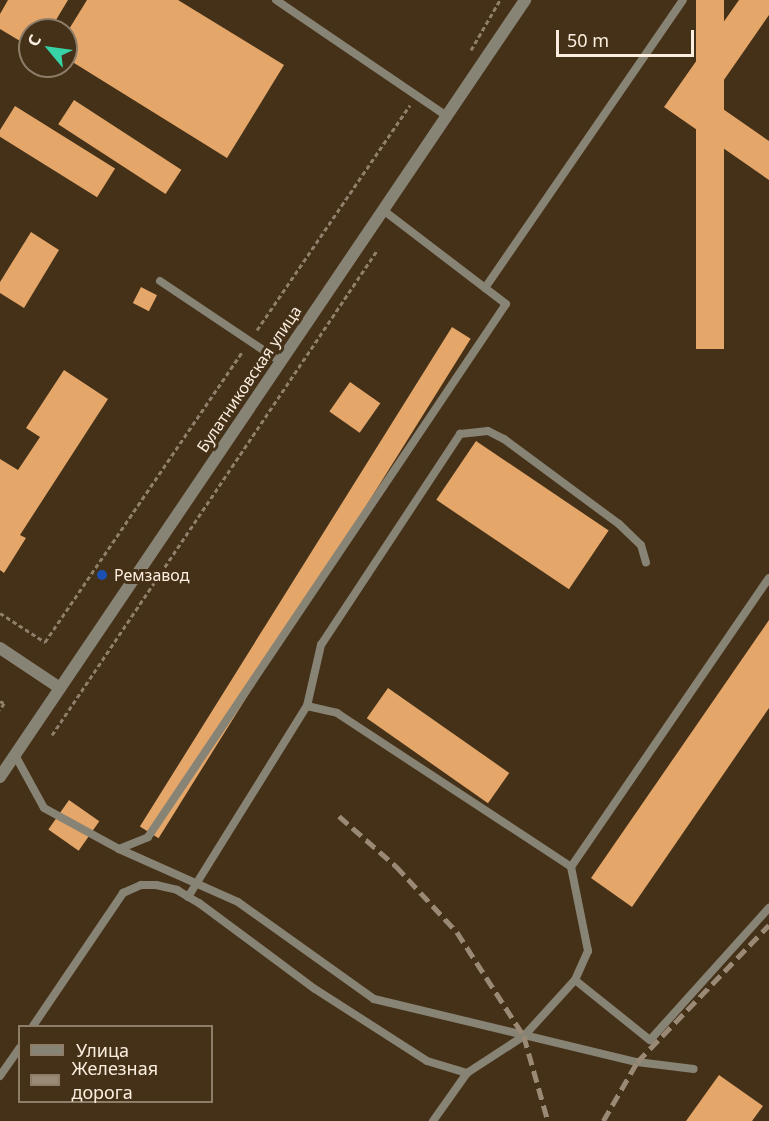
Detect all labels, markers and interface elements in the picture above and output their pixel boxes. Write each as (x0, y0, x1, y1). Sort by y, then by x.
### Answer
north arrow (18, 18, 78, 78)
scale bar (559, 18, 697, 56)
text: 50 m (567, 28, 609, 52)
text: С (22, 30, 46, 50)
street label: Булатниковская улица (193, 302, 305, 456)
place label: Ремзавод (114, 565, 189, 585)
marker: Ремзавод (95, 568, 109, 582)
legend (18, 1025, 213, 1103)
text: Улица (76, 1038, 129, 1062)
text: Железная дорога (72, 1056, 158, 1104)

